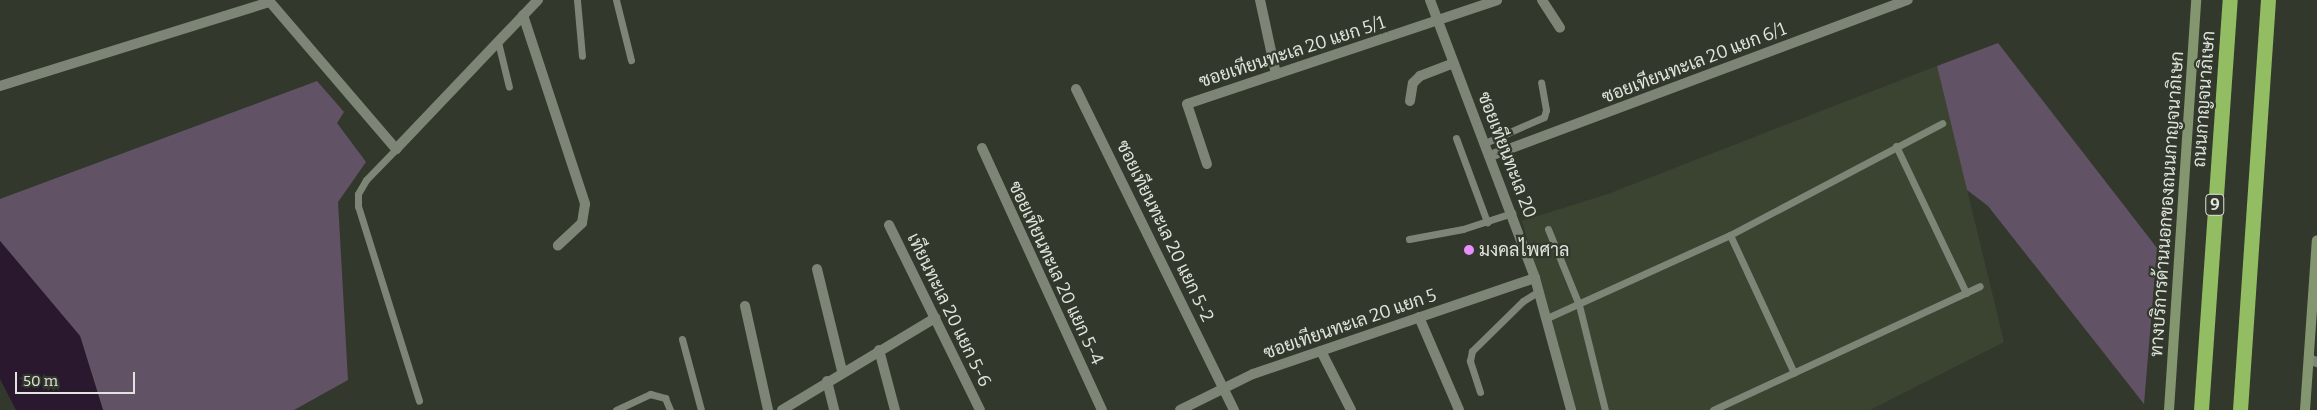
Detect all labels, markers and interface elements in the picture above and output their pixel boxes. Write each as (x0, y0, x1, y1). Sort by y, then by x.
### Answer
street label: ซอยเทียนทะเล 20 แยก 5/1 (1196, 12, 1388, 92)
street label: ซอยเทียนทะเล 20 แยก 6/1 (1599, 18, 1789, 108)
street label: ถนนกาญจนาภิเษก (2188, 30, 2220, 168)
street label: ทางบริการด้านนอกของถนนกาญจนาภิเษก (2146, 50, 2188, 358)
street label: ซอยเทียนทะเล 20 (1473, 89, 1541, 221)
street label: ซอยเทียนทะเล 20 แยก 5-2 (1112, 137, 1218, 325)
street label: ซอยเทียนทะเล 20 แยก 5-4 (1004, 178, 1108, 368)
road number: 9 (2205, 192, 2225, 218)
street label: เทียนทะเล 20 แยก 5-6 (902, 230, 996, 390)
place label: มงคลไพศาล (1479, 239, 1570, 261)
marker: มงคลไพศาล (1463, 244, 1475, 256)
street label: ซอยเทียนทะเล 20 แยก 5 (1261, 284, 1439, 364)
scale bar (18, 362, 138, 394)
text: 50 m (23, 372, 58, 390)

